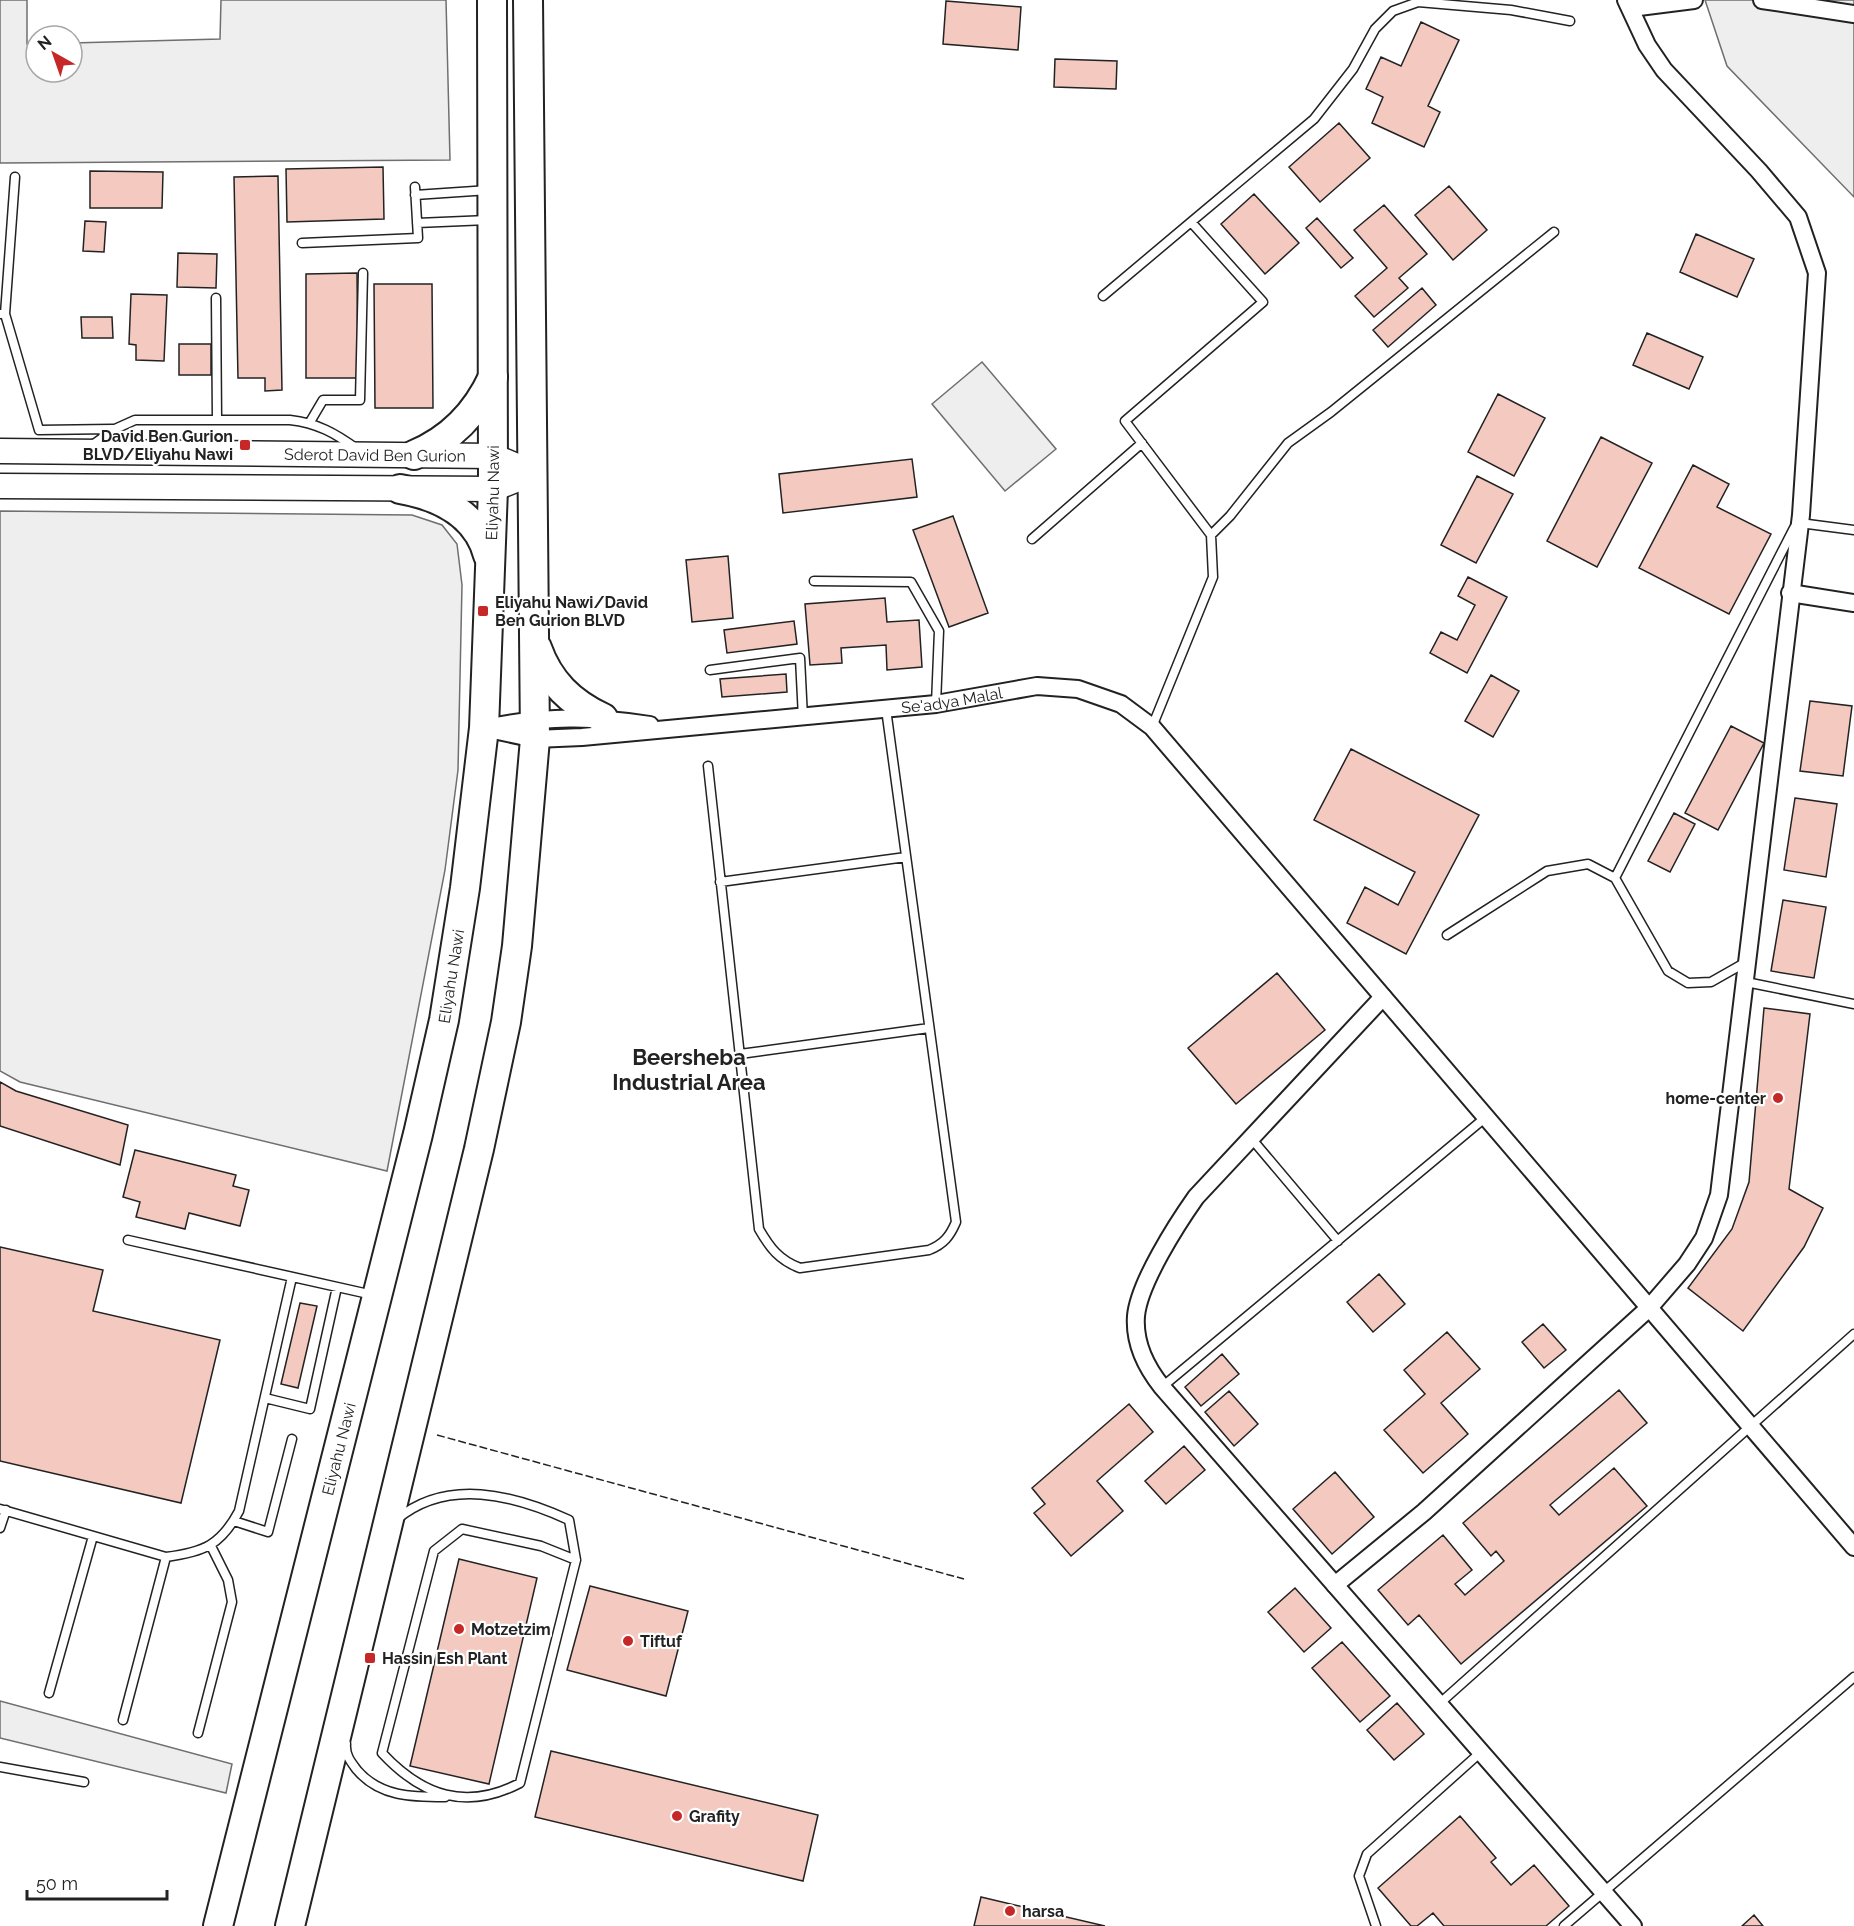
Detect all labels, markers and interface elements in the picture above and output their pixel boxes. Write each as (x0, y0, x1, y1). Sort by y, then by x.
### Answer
north arrow (24, 24, 84, 84)
text: N (34, 32, 55, 54)
place label: David Ben Gurion BLVD/Eliyahu Nawi (83, 427, 233, 464)
marker: David Ben Gurion BLVD/Eliyahu Nawi (238, 438, 252, 452)
street label: Sderot David Ben Gurion (284, 444, 466, 465)
street label: Eliyahu Nawi (482, 445, 503, 541)
place label: Eliyahu Nawi/David Ben Gurion BLVD (495, 593, 648, 630)
marker: Eliyahu Nawi/David Ben Gurion BLVD (476, 604, 490, 618)
street label: Se'adya Malal (900, 683, 1005, 717)
street label: Eliyahu Nawi (434, 928, 468, 1025)
district label: Beersheba Industrial Area (612, 1044, 766, 1095)
place label: home-center (1666, 1089, 1766, 1108)
marker: home-center (1771, 1091, 1785, 1105)
street label: Eliyahu Nawi (318, 1401, 359, 1497)
place label: Motzetzim (471, 1620, 551, 1639)
marker: Motzetzim (452, 1622, 466, 1636)
place label: Tiftuf (640, 1632, 683, 1651)
marker: Tiftuf (621, 1634, 635, 1648)
place label: Hassin Esh Plant (382, 1649, 507, 1668)
marker: Hassin Esh Plant (363, 1651, 377, 1665)
place label: Grafity (689, 1807, 740, 1826)
marker: Grafity (670, 1809, 684, 1823)
scale bar (27, 1863, 166, 1901)
text: 50 m (36, 1873, 78, 1894)
place label: harsa (1022, 1902, 1064, 1921)
marker: harsa (1003, 1904, 1017, 1918)

